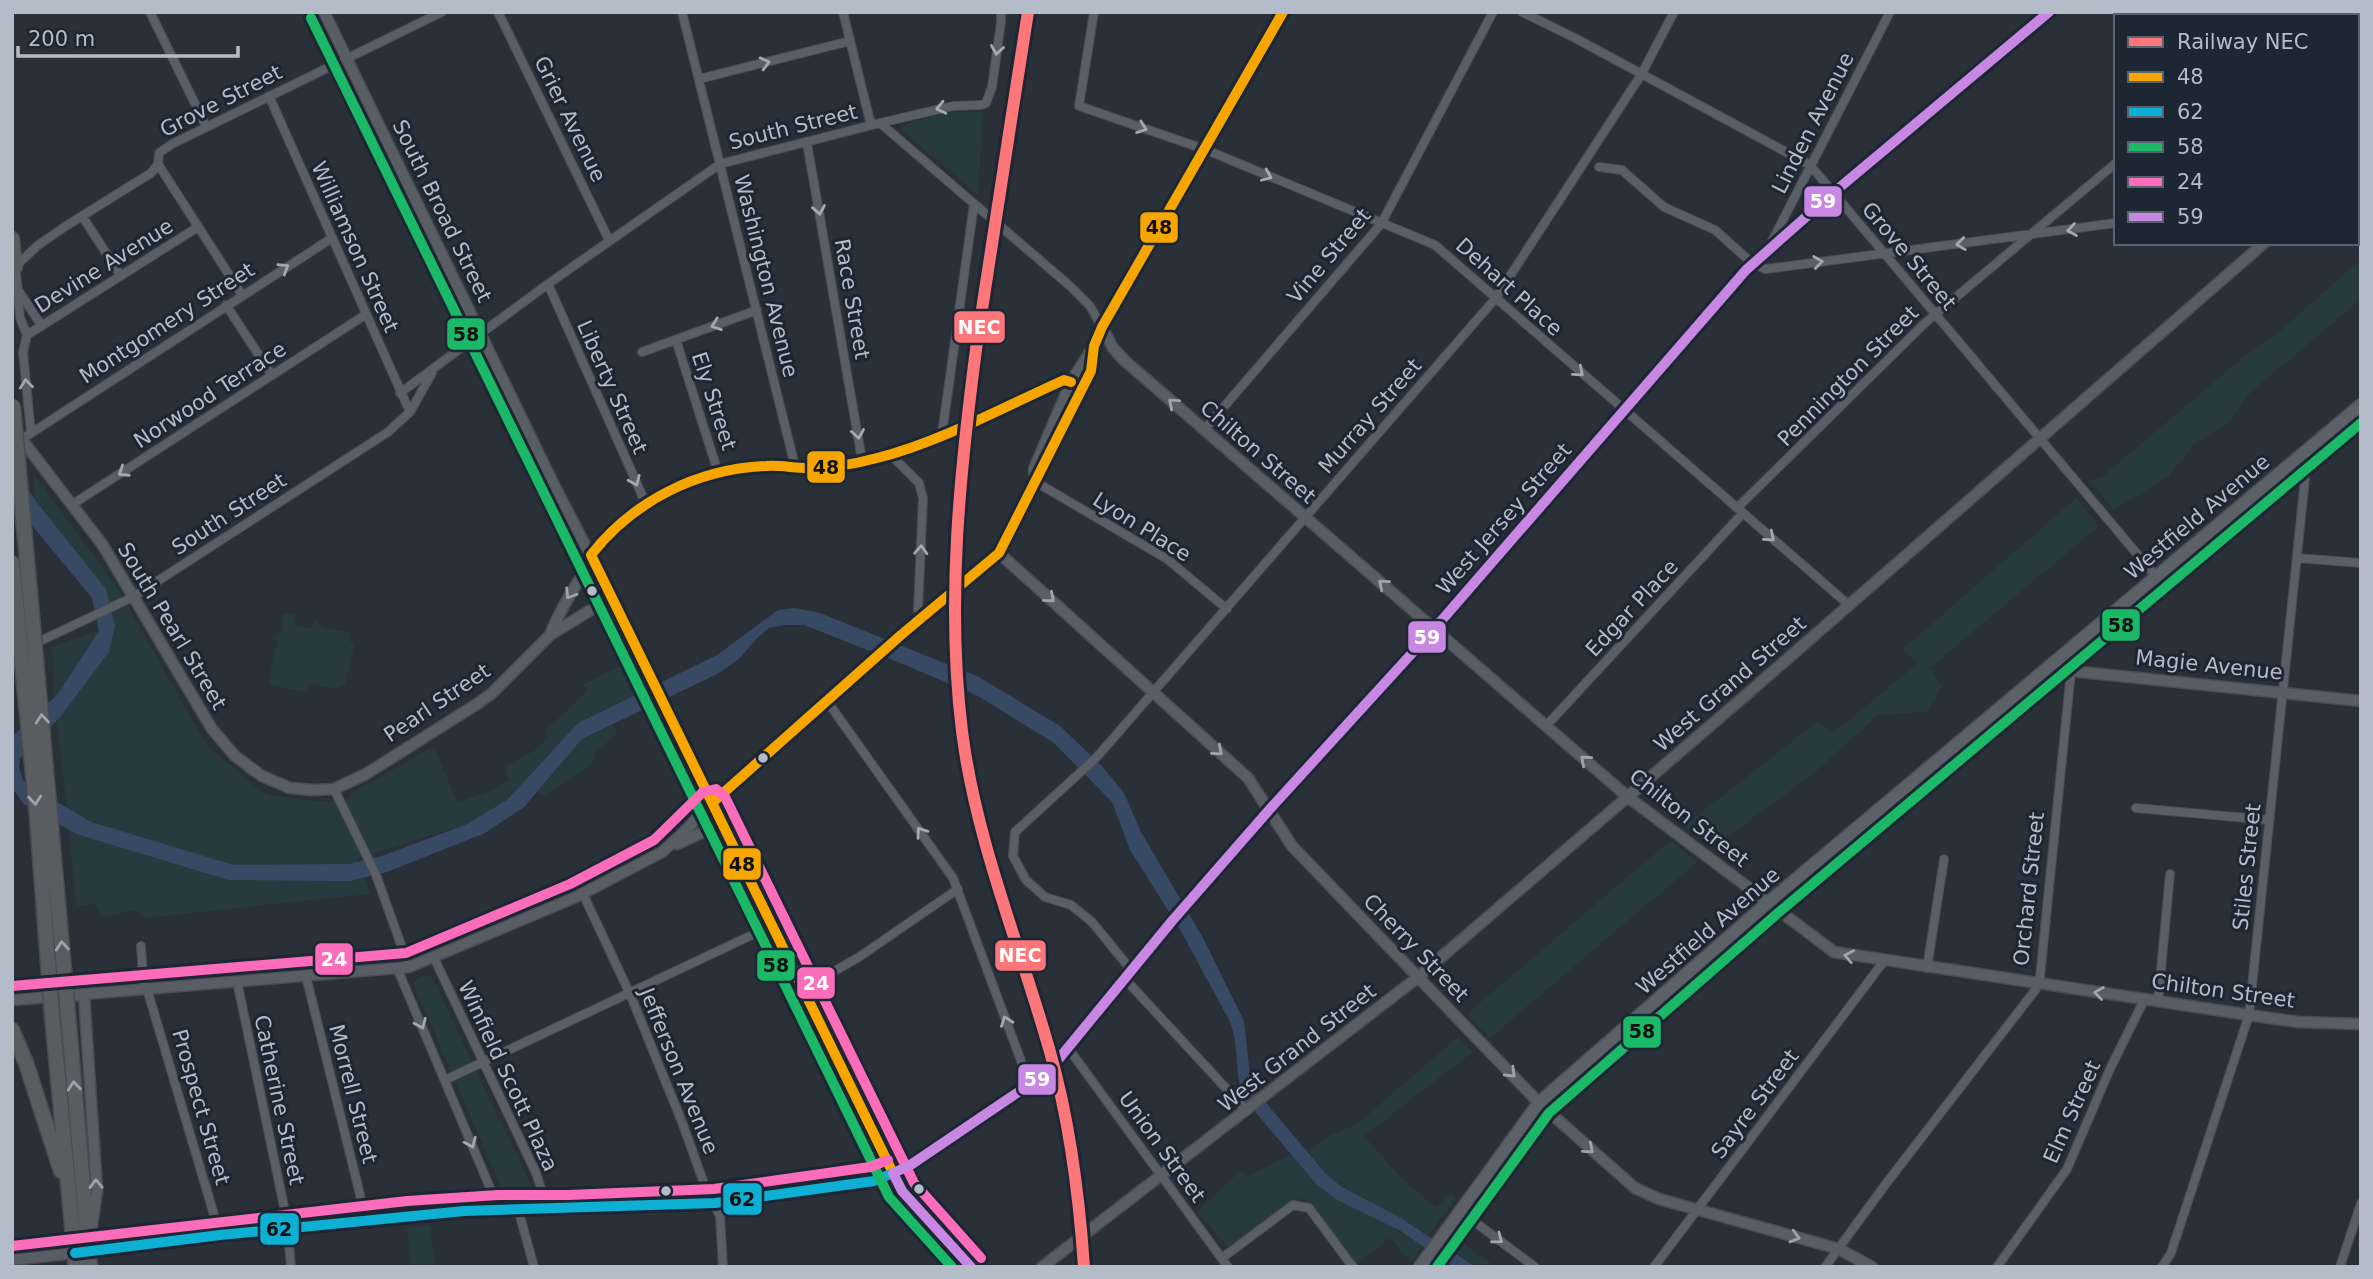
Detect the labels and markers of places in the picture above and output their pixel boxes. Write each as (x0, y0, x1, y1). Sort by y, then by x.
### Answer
unlabelled marker (585, 584, 599, 598)
unlabelled marker (756, 751, 770, 765)
unlabelled marker (912, 1182, 926, 1196)
unlabelled marker (659, 1184, 673, 1198)

